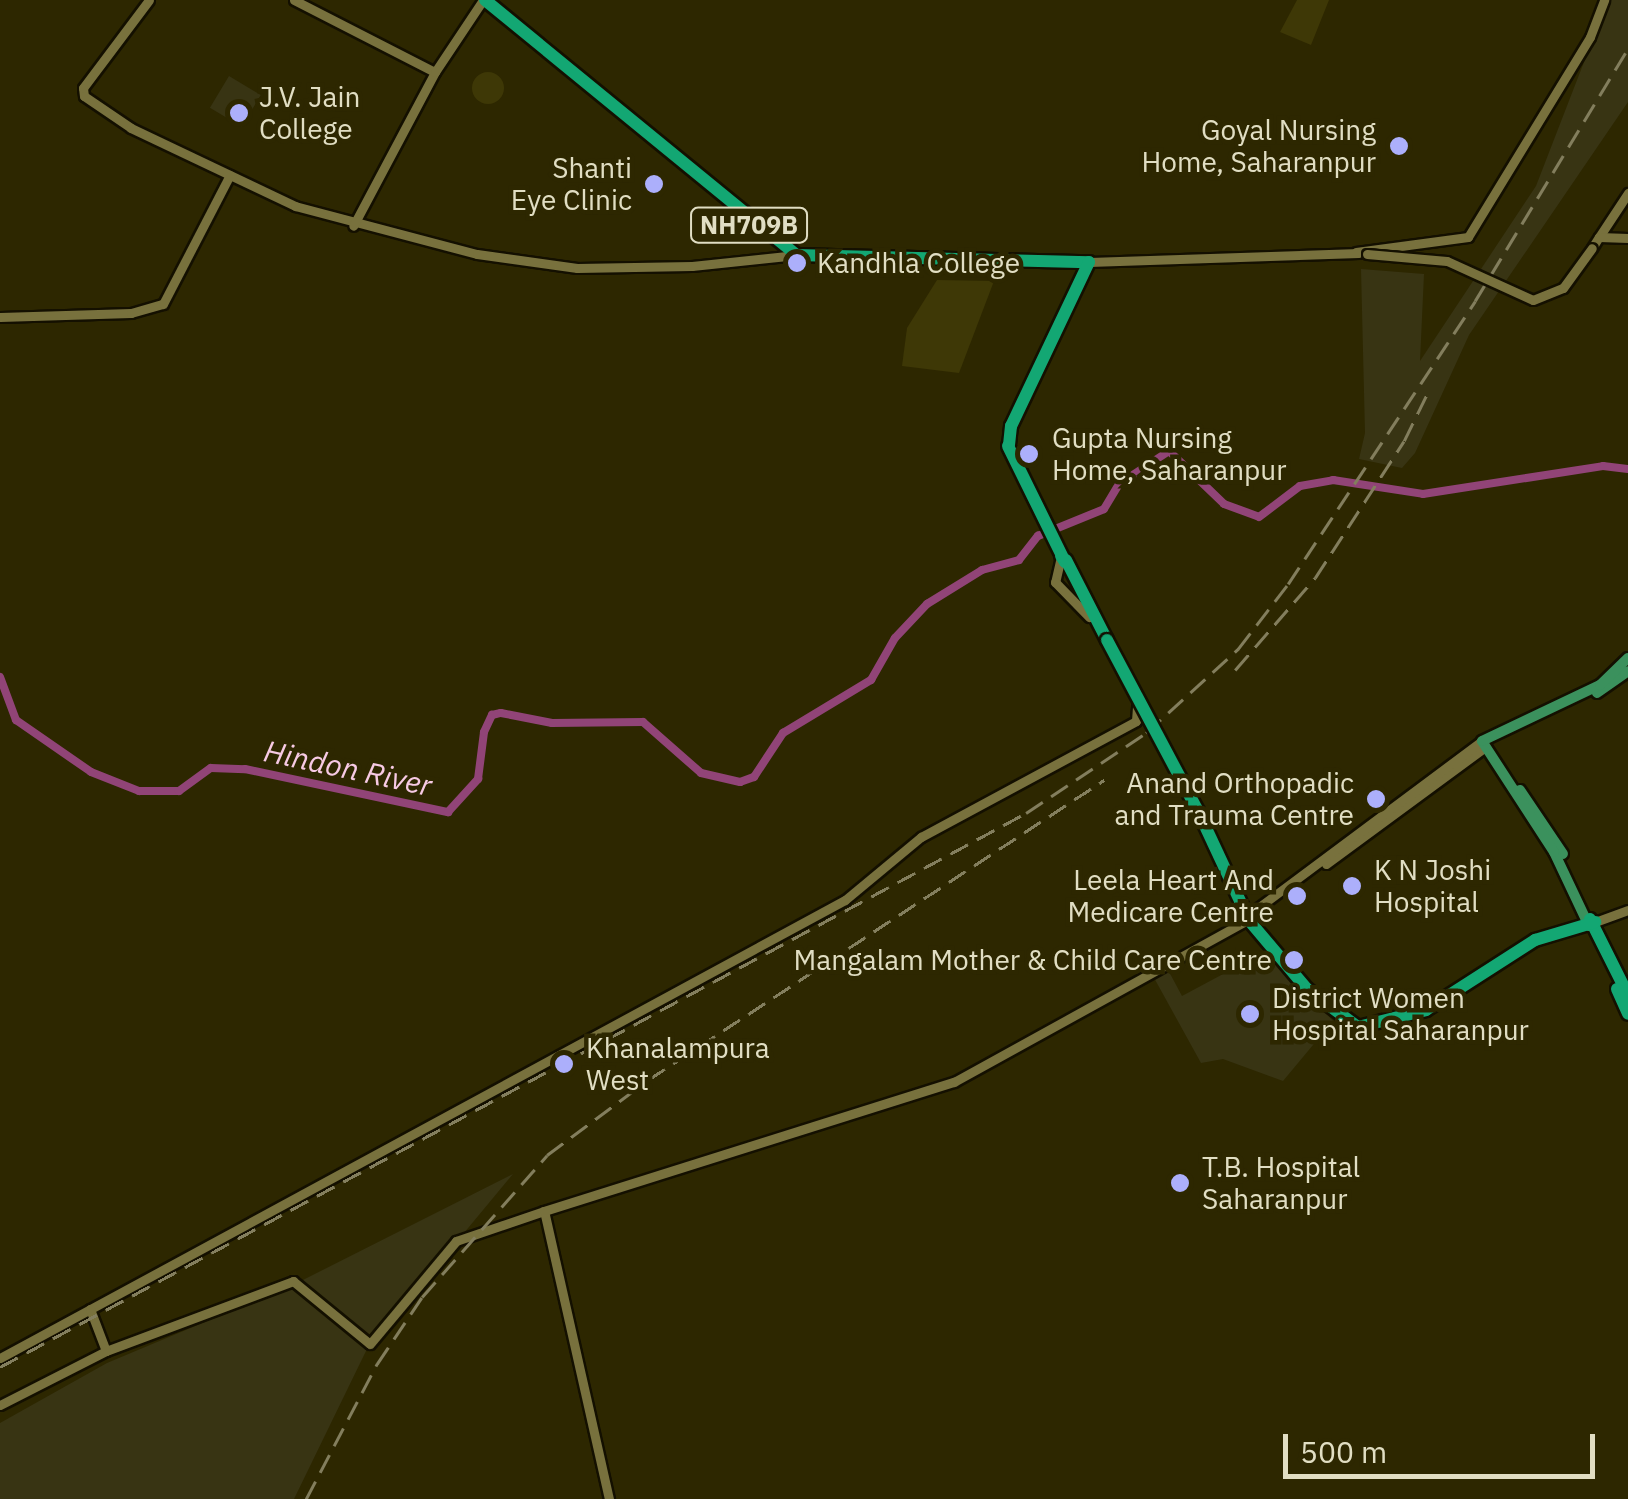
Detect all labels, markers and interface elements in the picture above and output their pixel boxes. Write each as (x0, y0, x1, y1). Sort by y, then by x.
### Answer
place label: J.V. Jain College (259, 80, 360, 146)
marker: J.V. Jain College (228, 102, 250, 124)
place label: Goyal Nursing Home, Saharanpur (1142, 113, 1376, 179)
marker: Goyal Nursing Home, Saharanpur (1386, 133, 1412, 159)
place label: Shanti Eye Clinic (511, 151, 632, 217)
marker: Shanti Eye Clinic (641, 171, 667, 197)
road number: NH709B (689, 205, 809, 245)
place label: Kandhla College (817, 246, 1020, 280)
marker: Kandhla College (786, 252, 808, 274)
place label: Gupta Nursing Home, Saharanpur (1052, 421, 1286, 487)
marker: Gupta Nursing Home, Saharanpur (1016, 441, 1042, 467)
water label: Hindon River (261, 733, 435, 803)
place label: Anand Orthopadic and Trauma Centre (1115, 766, 1354, 832)
marker: Anand Orthopadic and Trauma Centre (1363, 786, 1389, 812)
place label: K N Joshi Hospital (1374, 853, 1491, 919)
place label: Leela Heart And Medicare Centre (1068, 863, 1274, 929)
marker: K N Joshi Hospital (1339, 873, 1365, 899)
marker: Leela Heart And Medicare Centre (1284, 883, 1310, 909)
place label: Mangalam Mother & Child Care Centre (793, 943, 1272, 977)
marker: Mangalam Mother & Child Care Centre (1281, 947, 1307, 973)
place label: District Women Hospital Saharanpur (1272, 981, 1529, 1047)
marker: District Women Hospital Saharanpur (1237, 1001, 1263, 1027)
place label: Khanalampura West (586, 1031, 770, 1097)
marker: Khanalampura West (551, 1051, 577, 1077)
place label: T.B. Hospital Saharanpur (1202, 1150, 1360, 1216)
marker: T.B. Hospital Saharanpur (1167, 1170, 1193, 1196)
scale bar (1288, 1414, 1600, 1476)
text: 500 m (1300, 1432, 1387, 1471)

